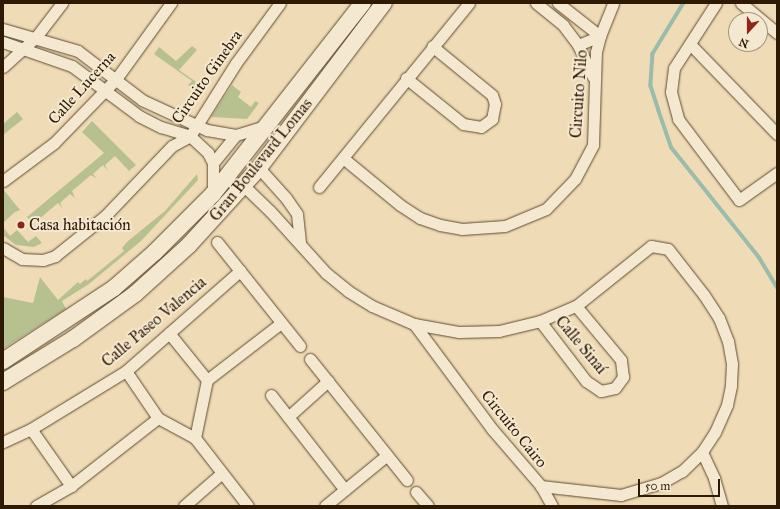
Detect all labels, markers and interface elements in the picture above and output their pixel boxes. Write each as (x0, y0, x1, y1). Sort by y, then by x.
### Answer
north arrow (728, 12, 768, 52)
street label: Circuito Ginebra (168, 26, 246, 128)
text: N (737, 35, 751, 50)
street label: Calle Lucerna (44, 48, 120, 128)
street label: Circuito Nilo (566, 49, 592, 139)
street label: Gran Boulevard Lomas (206, 95, 316, 225)
place label: Casa habitación (29, 215, 131, 235)
marker: Casa habitación (16, 220, 26, 230)
street label: Calle Paseo Valencia (98, 273, 210, 371)
street label: Calle Sinaí (551, 312, 611, 378)
street label: Circuito Cairo (477, 386, 551, 472)
scale bar (640, 471, 722, 497)
text: 50 m (645, 479, 670, 493)

